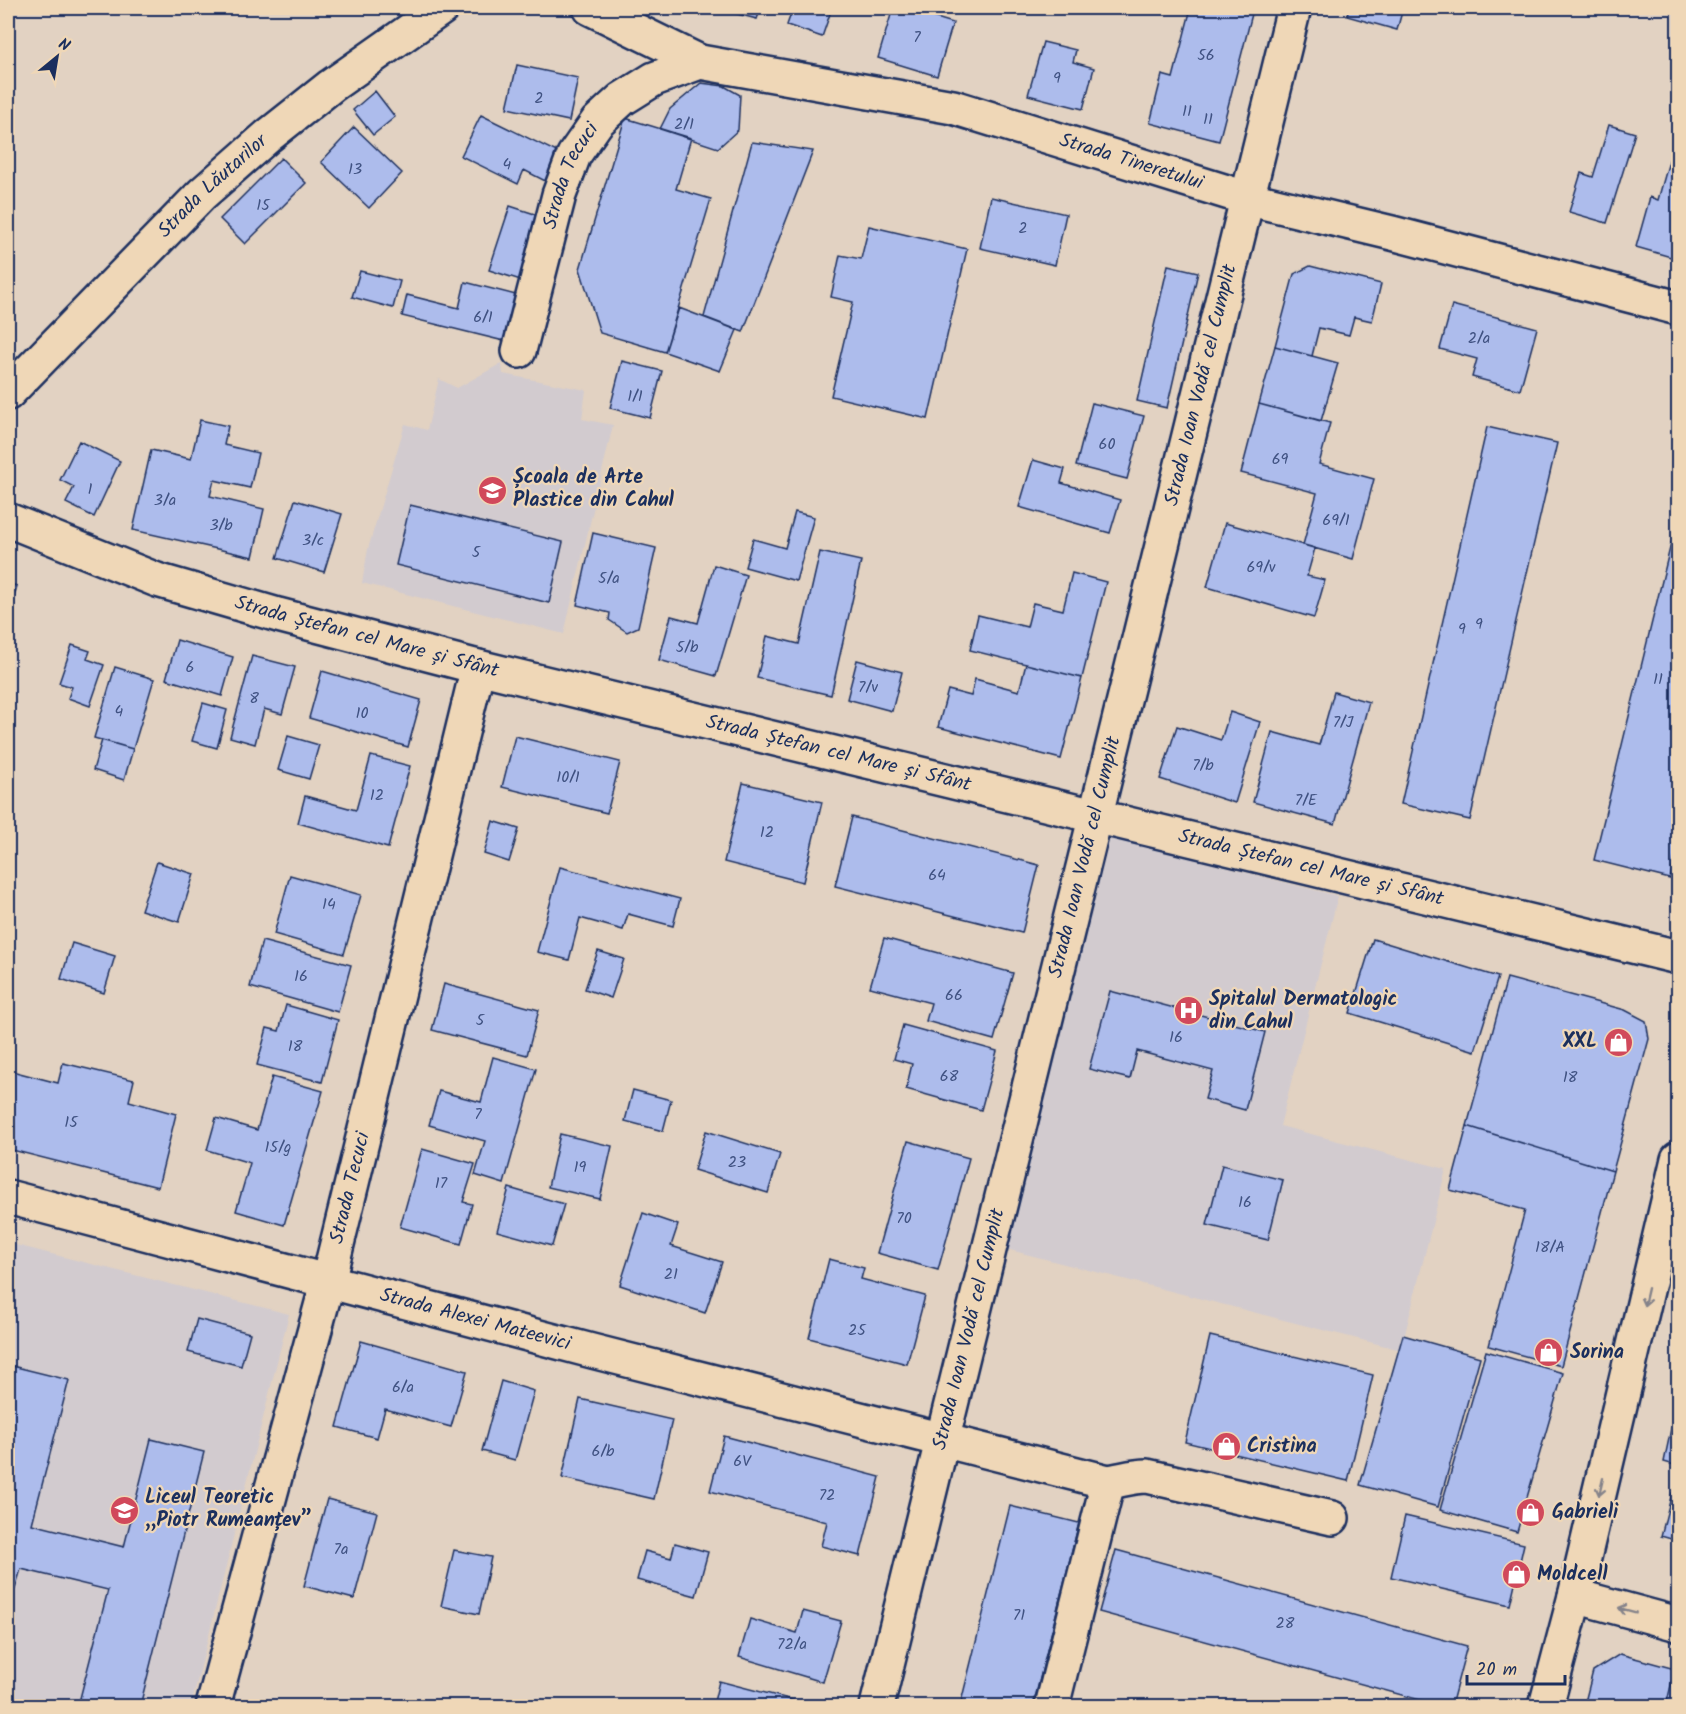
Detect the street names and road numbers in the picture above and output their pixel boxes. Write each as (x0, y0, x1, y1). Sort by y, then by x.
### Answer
street label: Strada Tecuci (535, 115, 608, 233)
street label: Strada Tineretului (1055, 125, 1208, 200)
street label: Strada Lăutarilor (150, 126, 276, 246)
street label: Strada Ioan Vodă cel Cumplit (1156, 261, 1246, 509)
street label: Strada Ștefan cel Mare și Sfânt (231, 587, 502, 687)
street label: Strada Ștefan cel Mare și Sfânt (702, 707, 975, 802)
street label: Strada Ioan Vodă cel Cumplit (1040, 733, 1131, 981)
street label: Strada Ștefan cel Mare și Sfânt (1175, 821, 1447, 916)
street label: Strada Tecuci (322, 1128, 380, 1247)
street label: Strada Ioan Vodă cel Cumplit (924, 1205, 1015, 1453)
street label: Strada Alexei Mateevici (376, 1280, 575, 1361)

